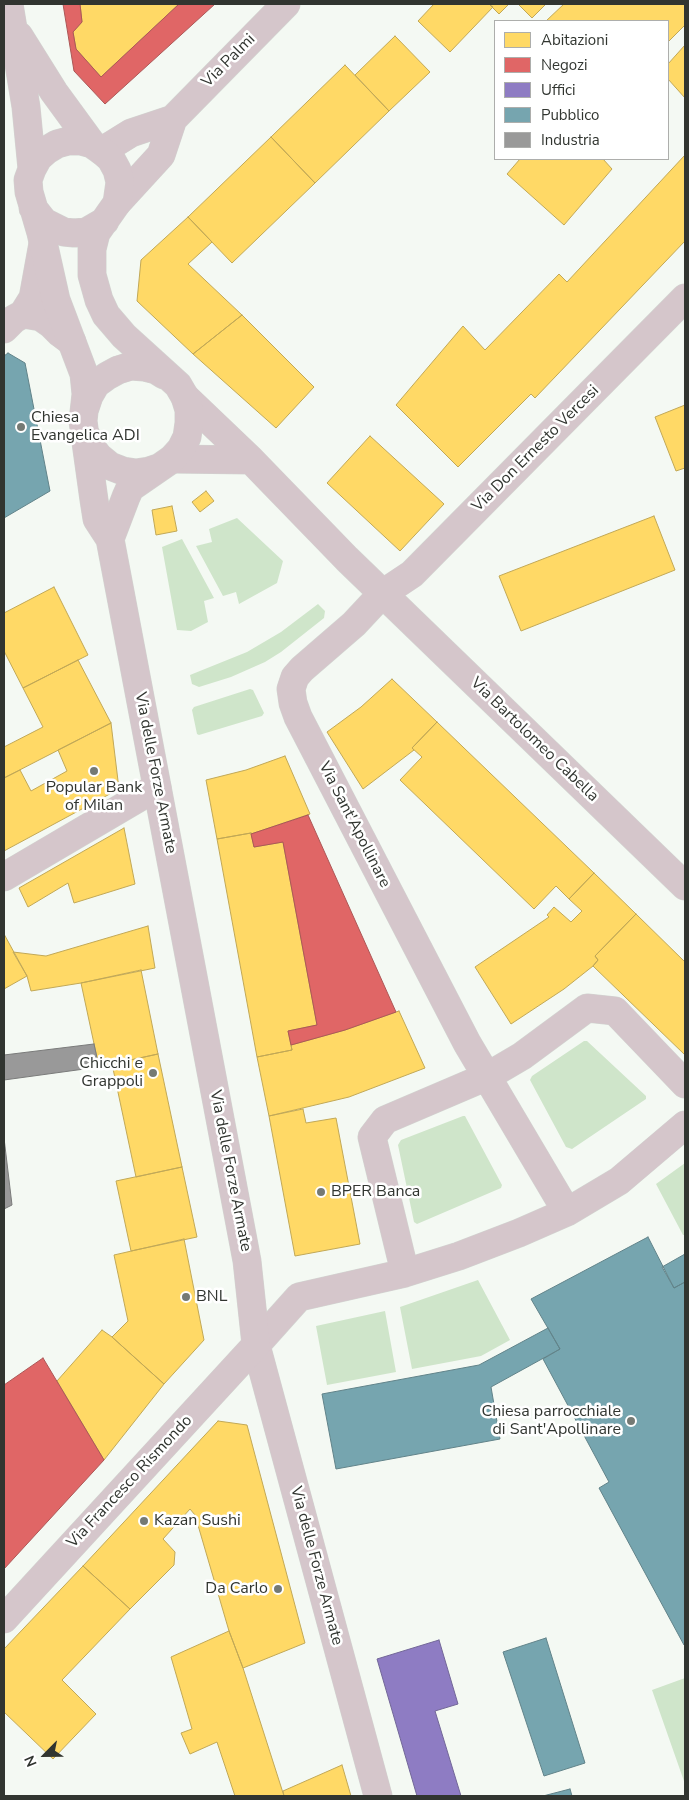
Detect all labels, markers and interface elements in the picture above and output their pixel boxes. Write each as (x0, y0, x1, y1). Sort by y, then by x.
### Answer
legend (494, 20, 669, 160)
street label: Via Palmi (198, 30, 260, 92)
text: Abitazioni (541, 30, 608, 50)
text: Negozi (541, 55, 588, 75)
text: Uffici (541, 80, 575, 100)
text: Pubblico (541, 105, 599, 125)
text: Industria (541, 130, 600, 150)
street label: Via Don Ernesto Vercesi (469, 382, 603, 516)
place label: Chiesa Evangelica ADI (31, 408, 140, 446)
marker: Chiesa Evangelica ADI (15, 421, 27, 433)
street label: Via Bartolomeo Cabella (466, 674, 602, 806)
street label: Via delle Forze Armate (130, 691, 180, 855)
street label: Via Sant'Apollinare (314, 759, 394, 891)
marker: Popular Bank of Milan (88, 765, 100, 777)
place label: Popular Bank of Milan (46, 778, 142, 816)
place label: Chicchi e Grappoli (79, 1054, 143, 1092)
marker: Chicchi e Grappoli (147, 1067, 159, 1079)
street label: Via delle Forze Armate (205, 1089, 255, 1253)
place label: BPER Banca (331, 1182, 420, 1202)
marker: BPER Banca (315, 1186, 327, 1198)
place label: BNL (196, 1287, 227, 1307)
marker: BNL (180, 1291, 192, 1303)
place label: Chiesa parrocchiale di Sant'Apollinare (481, 1402, 621, 1440)
street label: Via Francesco Rismondo (63, 1412, 197, 1552)
marker: Chiesa parrocchiale di Sant'Apollinare (625, 1415, 637, 1427)
street label: Via delle Forze Armate (286, 1484, 346, 1648)
place label: Kazan Sushi (154, 1511, 241, 1531)
marker: Kazan Sushi (138, 1515, 150, 1527)
place label: Da Carlo (205, 1579, 268, 1599)
marker: Da Carlo (272, 1583, 284, 1595)
north arrow (20, 1730, 70, 1780)
text: N (20, 1753, 42, 1770)

